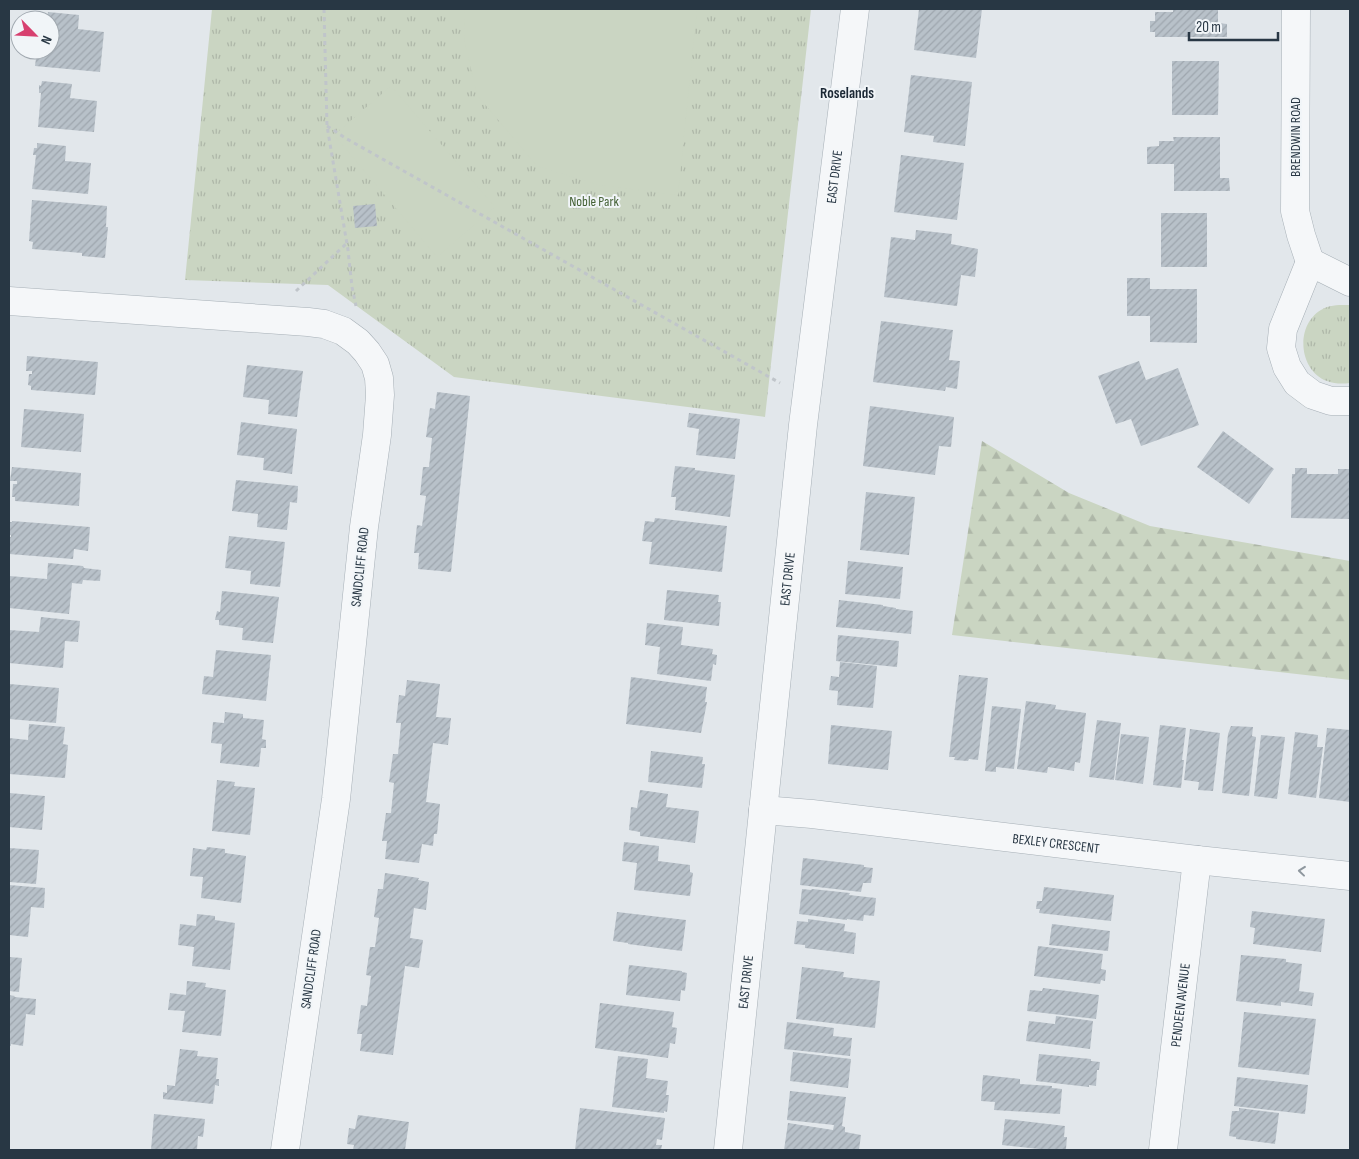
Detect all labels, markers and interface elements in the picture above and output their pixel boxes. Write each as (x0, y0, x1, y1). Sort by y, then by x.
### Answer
north arrow (10, 10, 60, 60)
scale bar (1189, 10, 1278, 42)
text: 20 m (1196, 18, 1221, 37)
text: N (37, 33, 56, 47)
district label: Roselands (820, 84, 874, 103)
street label: BRENDWIN ROAD (1287, 97, 1304, 177)
street label: EAST DRIVE (822, 149, 846, 205)
park label: Noble Park (569, 193, 620, 210)
street label: SANDCLIFF ROAD (347, 526, 373, 608)
street label: EAST DRIVE (776, 551, 798, 607)
street label: BEXLEY CRESCENT (1012, 830, 1101, 857)
one-way arrow (1297, 866, 1305, 877)
street label: SANDCLIFF ROAD (297, 928, 325, 1010)
street label: EAST DRIVE (734, 954, 757, 1010)
street label: PENDEEN AVENUE (1167, 962, 1193, 1048)

